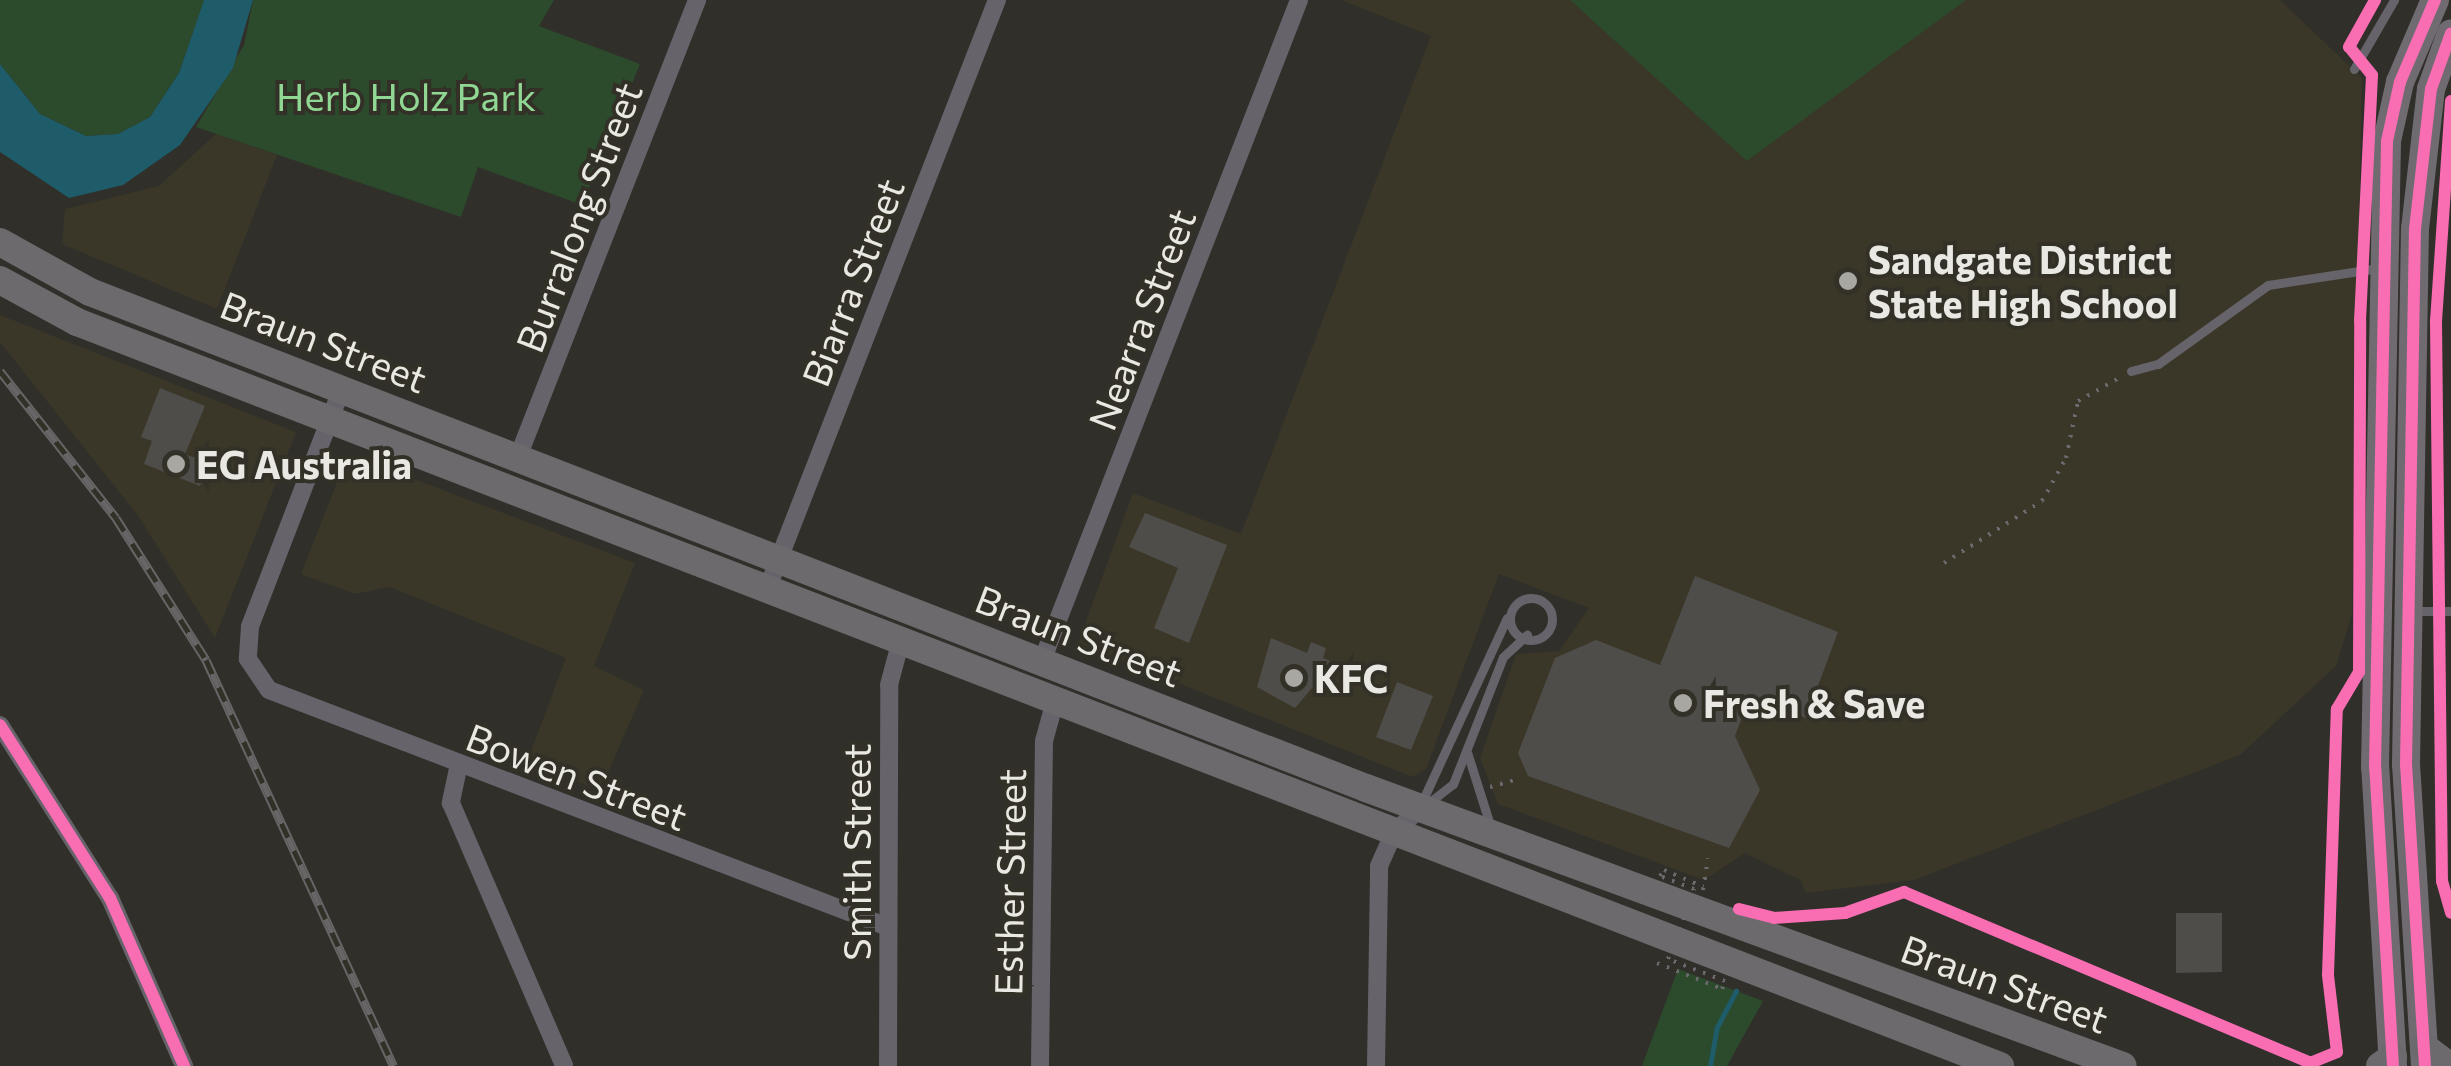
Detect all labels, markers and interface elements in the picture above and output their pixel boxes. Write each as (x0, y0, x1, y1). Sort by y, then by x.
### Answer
park label: Herb Holz Park (276, 73, 536, 119)
street label: Burralong Street (506, 76, 650, 358)
street label: Biarra Street (792, 172, 912, 392)
street label: Nearra Street (1078, 202, 1204, 436)
place label: Sandgate District State High School (1868, 236, 2178, 326)
marker: Sandgate District State High School (1837, 270, 1859, 292)
street label: Braun Street (215, 281, 433, 401)
place label: EG Australia (196, 441, 412, 487)
marker: EG Australia (165, 453, 187, 475)
street label: Braun Street (970, 575, 1188, 695)
place label: KFC (1314, 655, 1388, 701)
marker: KFC (1283, 667, 1305, 689)
place label: Fresh & Save (1703, 680, 1925, 726)
marker: Fresh & Save (1672, 692, 1694, 714)
street label: Bowen Street (460, 713, 694, 839)
street label: Smith Street (833, 743, 879, 961)
street label: Esther Street (984, 768, 1034, 996)
street label: Braun Street (1895, 924, 2115, 1042)

